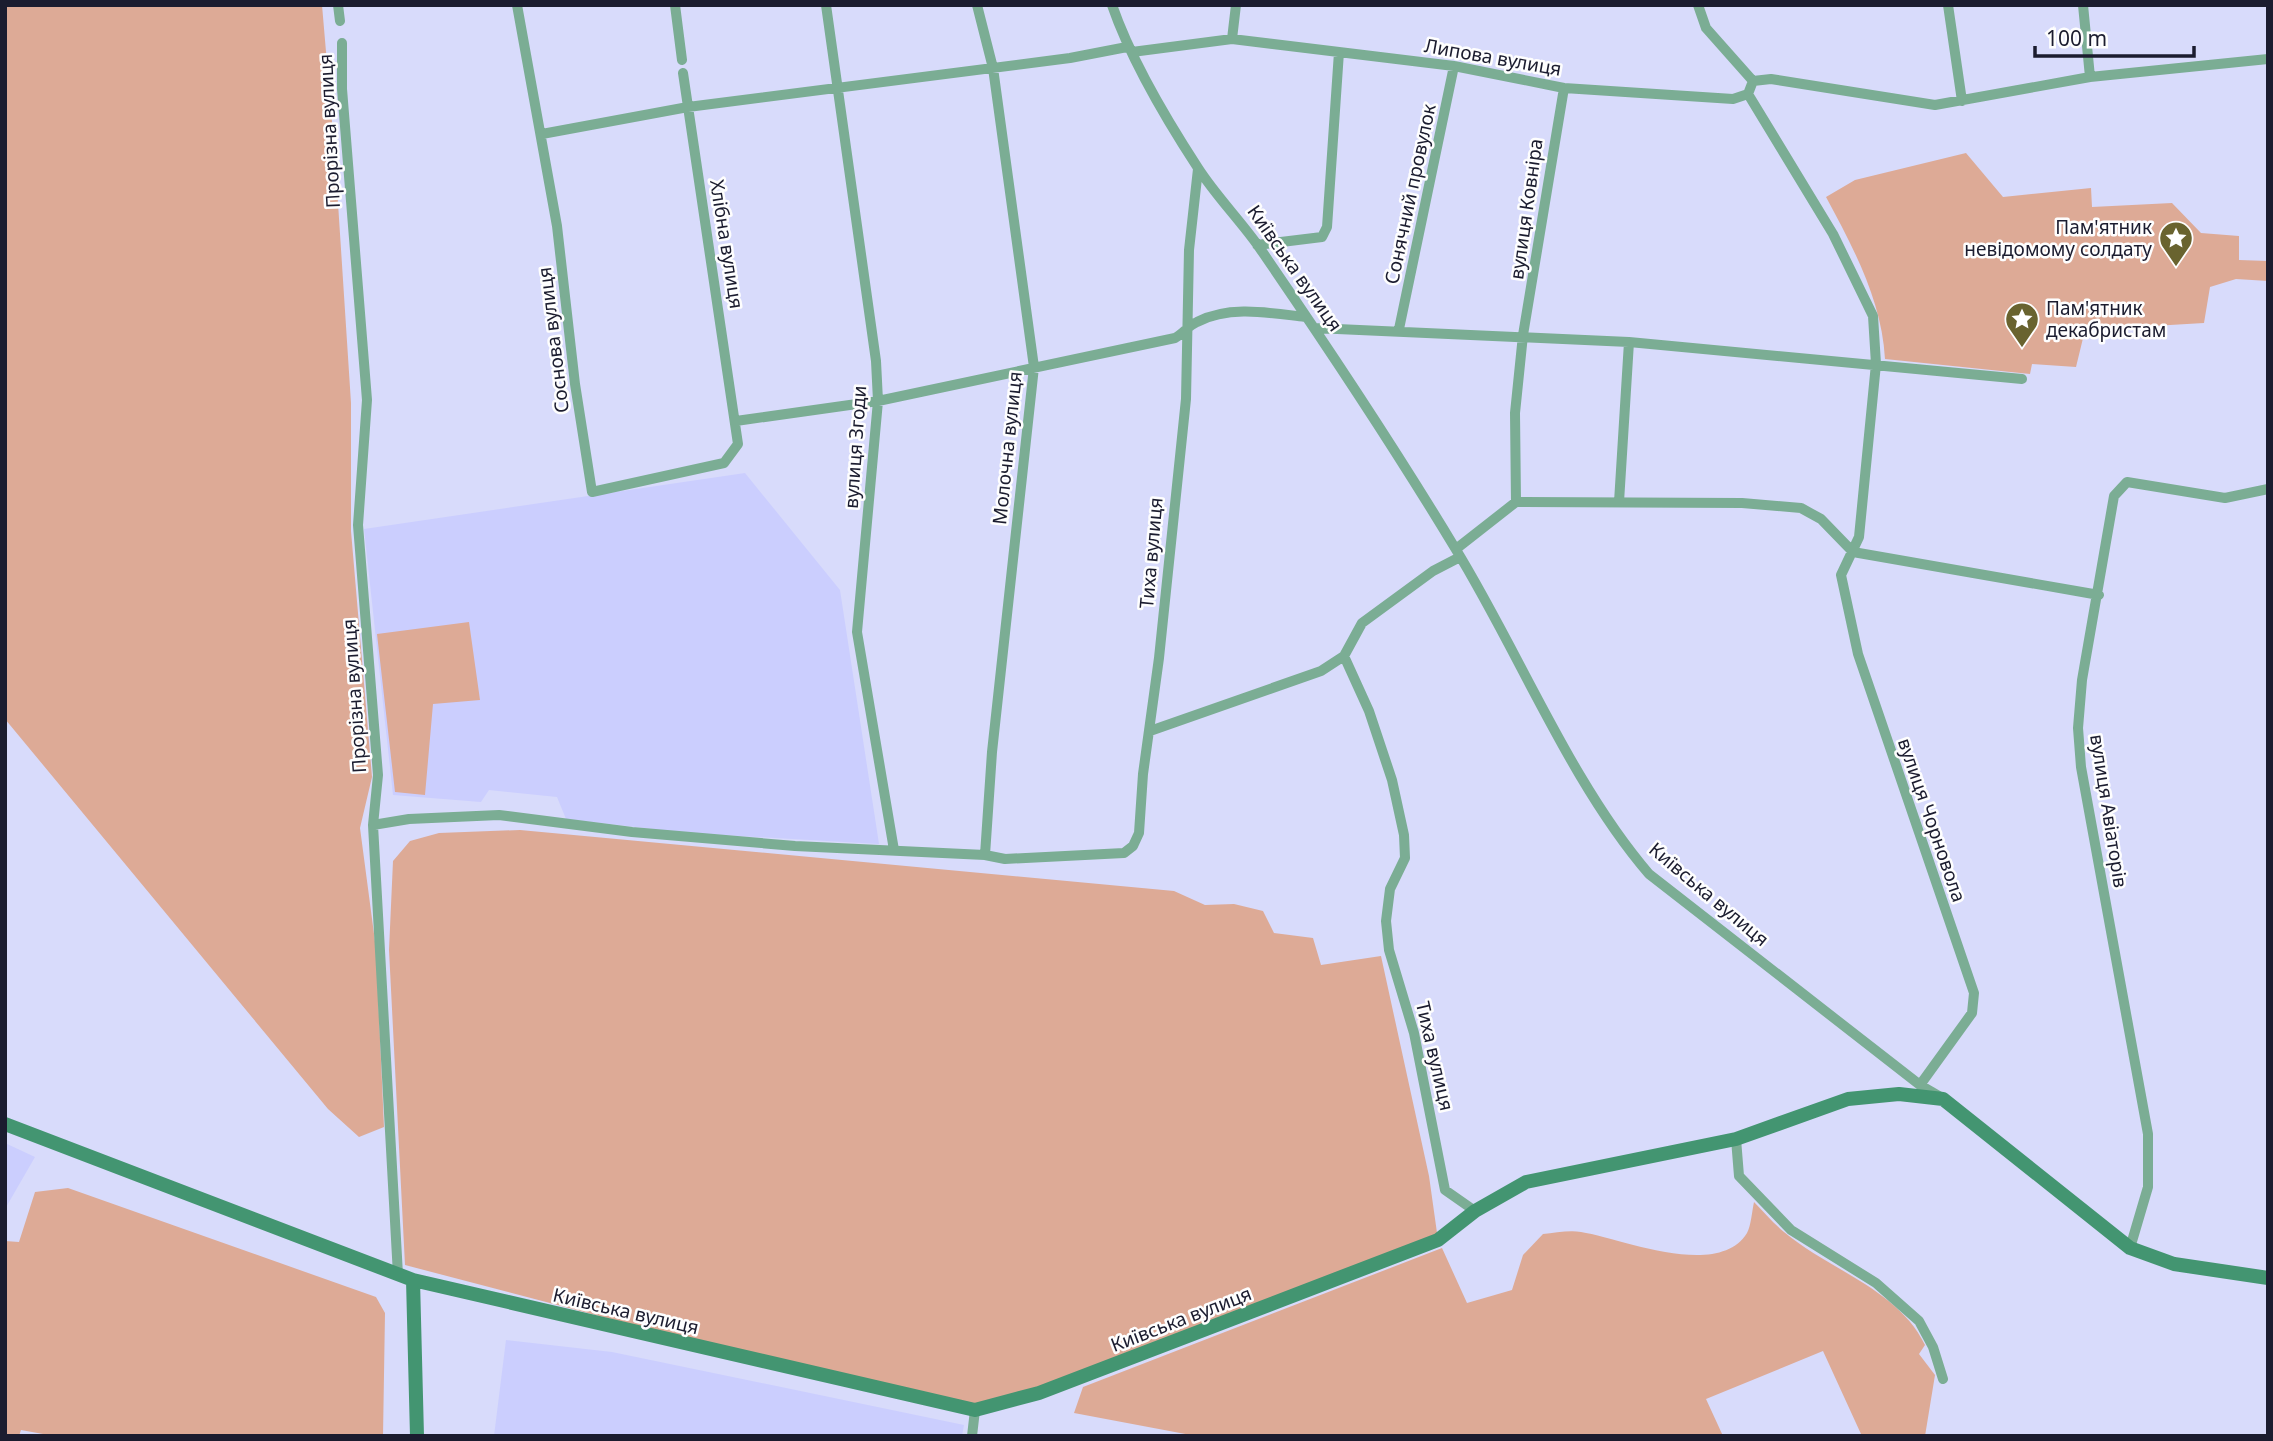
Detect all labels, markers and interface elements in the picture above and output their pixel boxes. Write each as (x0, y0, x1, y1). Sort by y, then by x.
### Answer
scale bar (2035, 14, 2194, 58)
text: 100 m (2046, 24, 2107, 52)
street label: Липова вулиця (1422, 32, 1564, 82)
street label: Прорізна вулиця (312, 53, 346, 209)
street label: Сонячний провулок (1378, 101, 1442, 287)
street label: вулиця Ковніра (1503, 137, 1549, 281)
street label: Хлібна вулиця (704, 178, 750, 310)
street label: Київська вулиця (1242, 200, 1348, 336)
place label: Пам'ятник невідомому солдату (1964, 214, 2152, 262)
place icon: Пам'ятник невідомому солдату (2157, 219, 2195, 268)
street label: Соснова вулиця (531, 266, 575, 414)
place label: Пам'ятник декабристам (2046, 295, 2166, 343)
place icon: Пам'ятник декабристам (2003, 300, 2041, 349)
street label: Молочна вулиця (986, 370, 1028, 526)
street label: вулиця Згоди (838, 385, 872, 509)
street label: Тиха вулиця (1133, 496, 1169, 610)
street label: Прорізна вулиця (336, 618, 372, 774)
street label: вулиця Авіаторів (2084, 732, 2134, 890)
street label: вулиця Чорновола (1892, 734, 1972, 906)
street label: Київська вулиця (1644, 836, 1774, 952)
street label: Тиха вулиця (1410, 999, 1460, 1113)
street label: Київська вулиця (1107, 1280, 1255, 1358)
street label: Київська вулиця (550, 1282, 702, 1340)

